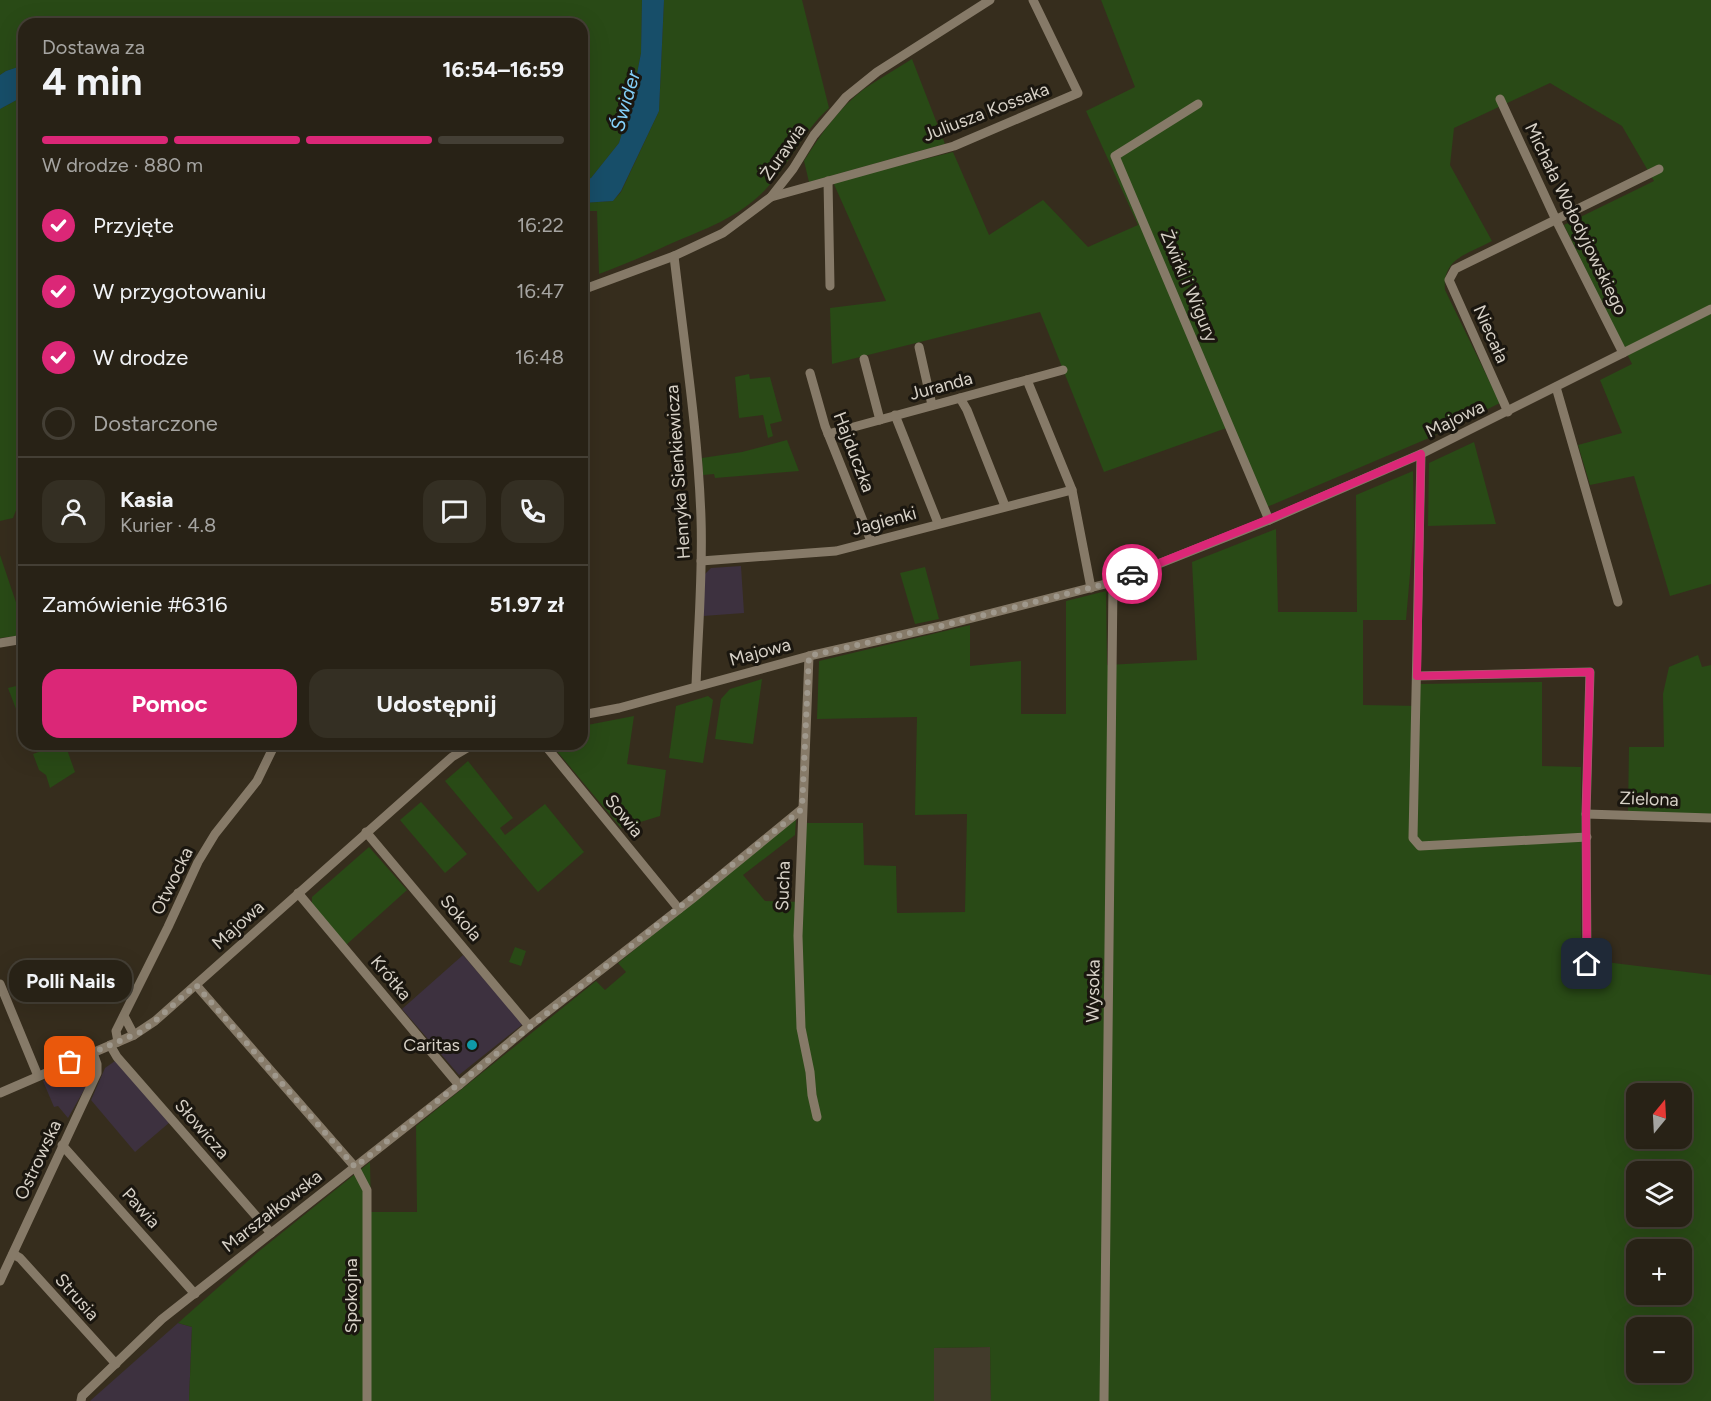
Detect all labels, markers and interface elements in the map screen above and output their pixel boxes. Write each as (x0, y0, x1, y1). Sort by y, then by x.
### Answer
text: Dostawa za (42, 35, 145, 59)
text: 16:54–16:59 (442, 56, 564, 83)
text: 4 min (42, 58, 142, 105)
water label: Świder (605, 67, 645, 134)
street label: Juliusza Kossaka (920, 78, 1052, 146)
street label: Żurawia (756, 119, 810, 185)
street label: Michała Wołodyjowskiego (1520, 119, 1632, 319)
text: W drodze · 880 m (42, 153, 203, 177)
icon: check (42, 209, 75, 242)
text: Przyjęte (93, 212, 174, 239)
text: 16:22 (517, 213, 564, 237)
street label: Żwirki i Wigury (1156, 227, 1223, 346)
icon: check (42, 275, 75, 308)
text: W przygotowaniu (93, 278, 266, 305)
text: 16:47 (516, 279, 564, 303)
street label: Niecała (1469, 302, 1513, 366)
icon: check (42, 341, 75, 374)
text: W drodze (93, 344, 188, 371)
text: 16:48 (515, 345, 564, 369)
street label: Juranda (907, 367, 975, 405)
street label: Henryka Sienkiewicza (661, 384, 695, 560)
street label: Majowa (1422, 395, 1488, 443)
street label: Hajduczka (829, 409, 879, 495)
text: Dostarczone (93, 410, 218, 437)
button: person (42, 480, 105, 543)
button: chat (423, 480, 486, 543)
button: phone (501, 480, 564, 543)
text: Kasia (120, 486, 173, 513)
street label: Jagienki (849, 502, 919, 540)
text: Kurier · 4.8 (120, 513, 216, 537)
courier (1102, 544, 1162, 604)
icon: car (1116, 558, 1149, 591)
text: Zamówienie #6316 (42, 591, 228, 618)
text: 51.97 zł (489, 591, 564, 618)
street label: Majowa (727, 633, 793, 671)
button: Pomoc (42, 669, 297, 738)
button: Udostępnij (309, 669, 564, 738)
street label: Zielona (1619, 787, 1679, 811)
street label: Sowia (600, 790, 648, 842)
street label: Otwocka (146, 844, 198, 918)
street label: Sucha (771, 861, 795, 911)
street label: Sokola (435, 890, 487, 946)
street label: Majowa (207, 896, 269, 954)
pin (1561, 938, 1612, 989)
icon: home (1570, 947, 1603, 980)
street label: Krótka (366, 951, 416, 1005)
street label: Wysoka (1081, 959, 1105, 1023)
callout: Polli Nails (8, 960, 132, 1002)
text: Polli Nails (26, 969, 115, 993)
place label: Caritas (403, 1034, 460, 1056)
pin (44, 1036, 95, 1087)
marker: Caritas (465, 1038, 479, 1052)
icon: bag (53, 1045, 86, 1078)
north arrow (1626, 1083, 1692, 1149)
map controls (1626, 1083, 1692, 1383)
street label: Słowicza (170, 1094, 234, 1164)
street label: Ostrowska (10, 1117, 66, 1203)
button: layers (1626, 1161, 1692, 1227)
street label: Marszałkowska (218, 1165, 326, 1257)
street label: Pawia (117, 1183, 165, 1233)
button: + (1626, 1239, 1692, 1305)
street label: Spokojna (340, 1258, 362, 1334)
street label: Strusia (50, 1269, 104, 1325)
button: − (1626, 1317, 1692, 1383)

